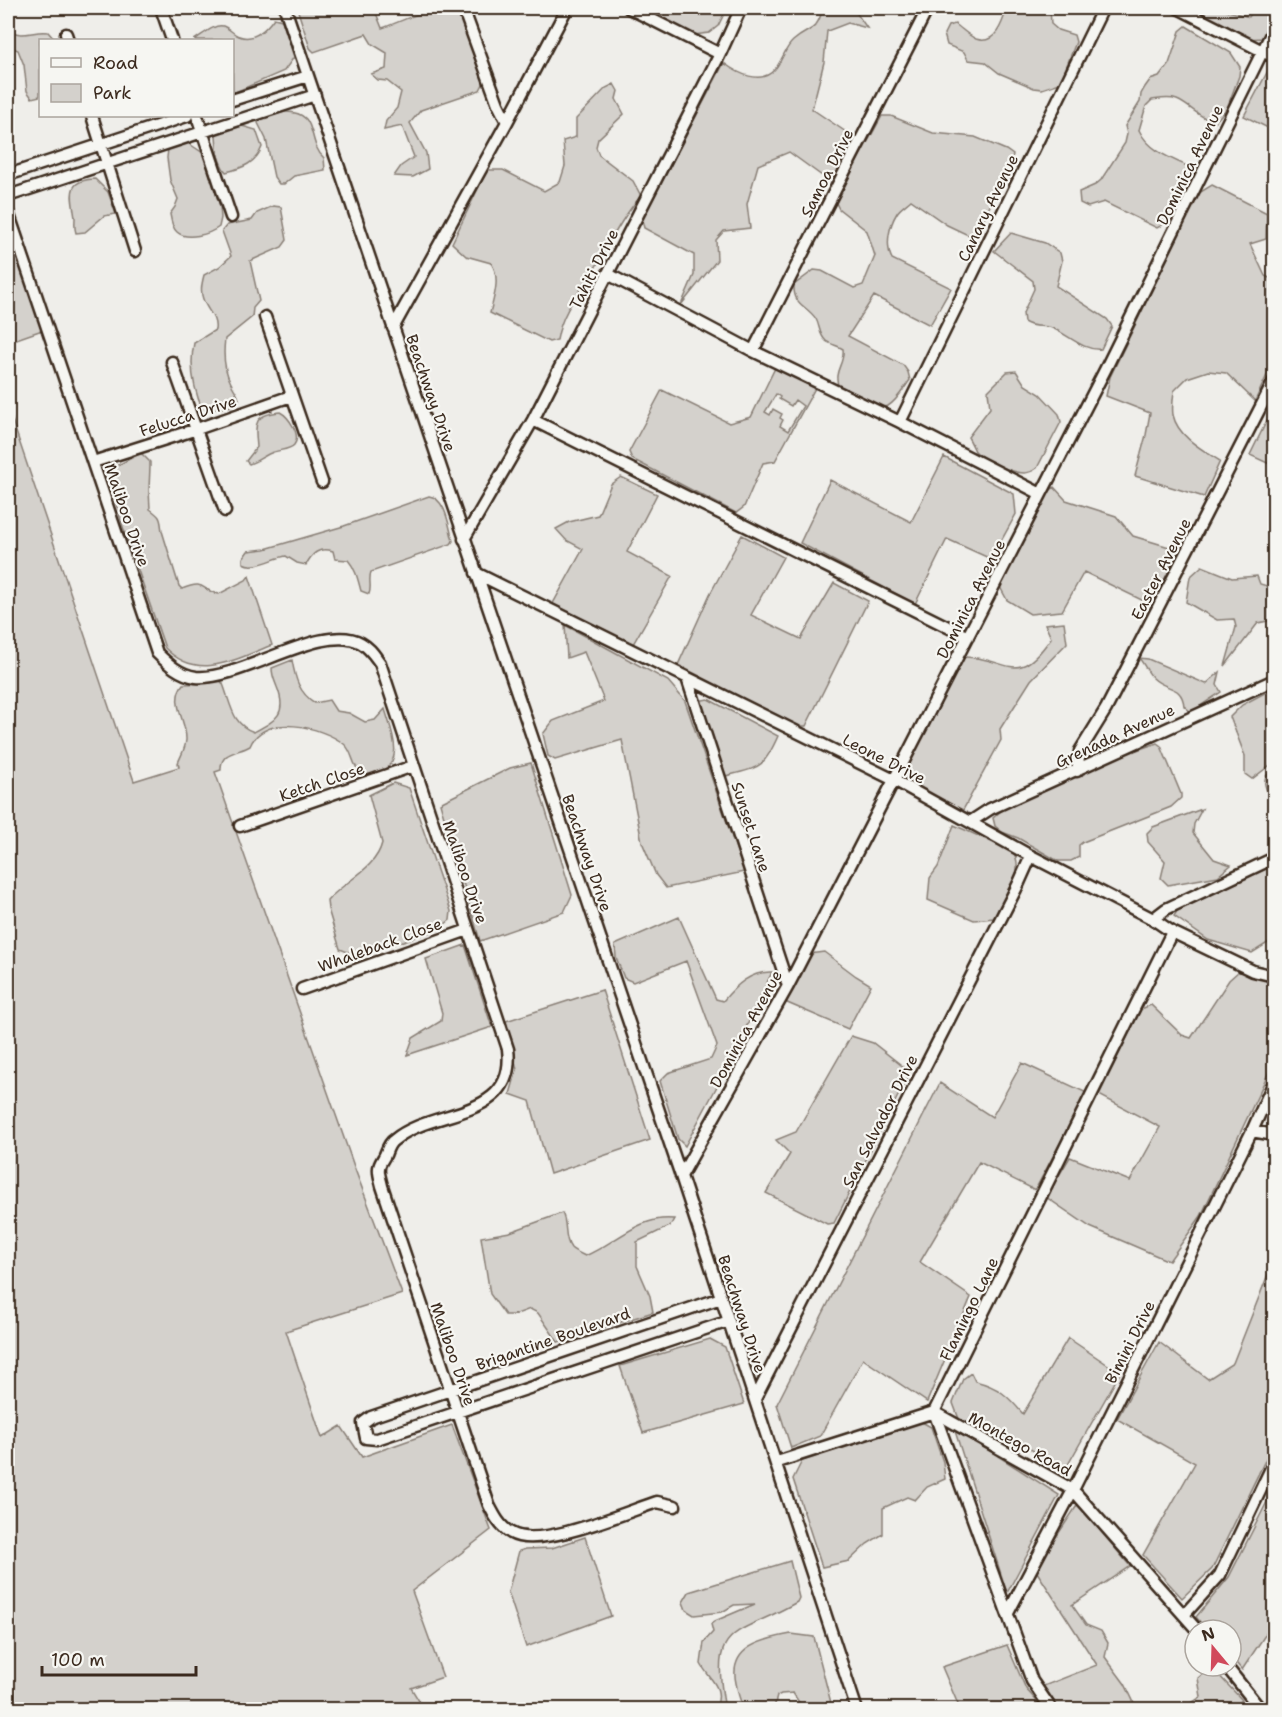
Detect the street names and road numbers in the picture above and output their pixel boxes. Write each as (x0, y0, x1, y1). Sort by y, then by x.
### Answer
street label: Dominica Avenue (1152, 101, 1228, 229)
street label: Samoa Drive (796, 125, 858, 221)
street label: Canary Avenue (953, 151, 1023, 265)
street label: Tahiti Drive (565, 225, 623, 313)
street label: Beachway Drive (401, 332, 461, 454)
street label: Felucca Drive (137, 390, 239, 442)
street label: Maliboo Drive (100, 461, 154, 569)
street label: Easter Avenue (1126, 514, 1196, 624)
street label: Dominica Avenue (932, 536, 1010, 662)
street label: Grenada Avenue (1052, 699, 1178, 773)
street label: Leone Drive (839, 729, 929, 789)
street label: Ketch Close (277, 758, 367, 806)
street label: Sunset Lane (727, 779, 775, 875)
street label: Beachway Drive (557, 792, 617, 914)
street label: Maliboo Drive (438, 818, 492, 926)
street label: Whaleback Close (315, 913, 445, 977)
street label: Dominica Avenue (705, 966, 787, 1092)
street label: San Salvador Drive (837, 1051, 923, 1191)
street label: Beachway Drive (713, 1252, 771, 1376)
street label: Flamingo Lane (935, 1254, 1003, 1364)
street label: Bimini Drive (1100, 1297, 1160, 1387)
street label: Maliboo Drive (426, 1300, 480, 1408)
street label: Brigantine Boulevard (473, 1303, 633, 1375)
street label: Montego Road (965, 1407, 1075, 1481)

